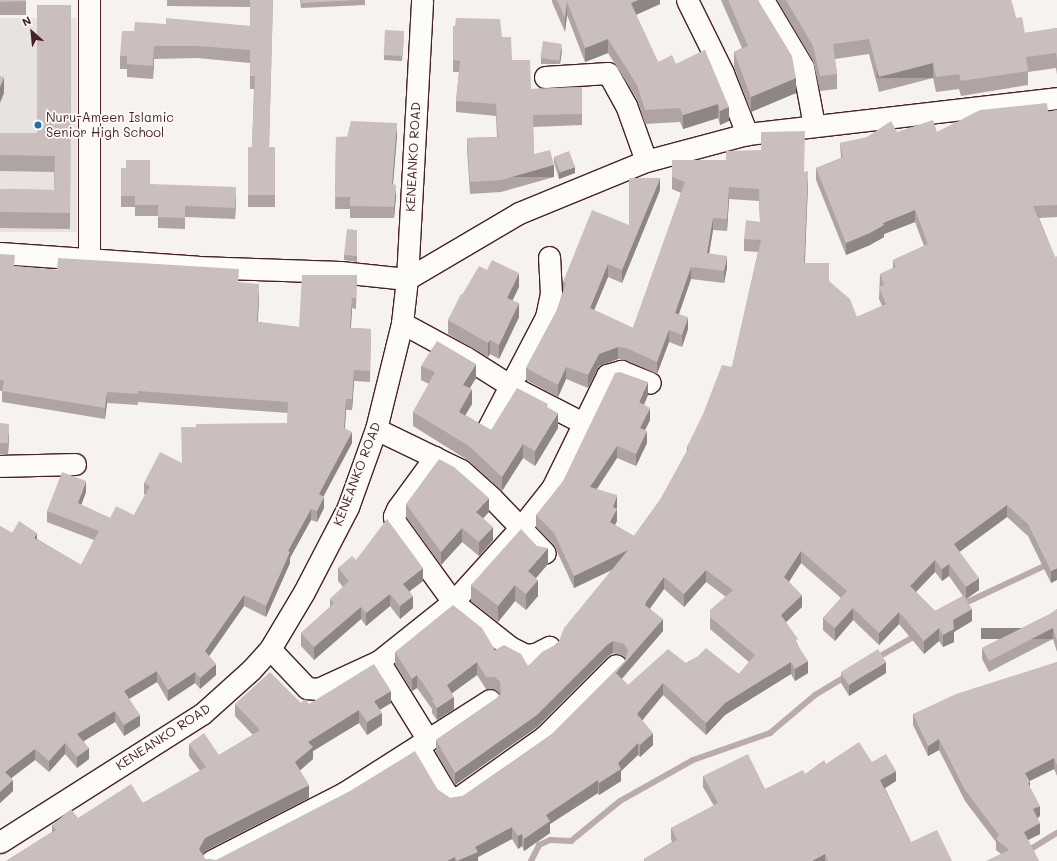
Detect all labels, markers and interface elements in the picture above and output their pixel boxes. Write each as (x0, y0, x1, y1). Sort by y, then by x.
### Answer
north arrow (12, 12, 52, 52)
text: N (19, 12, 33, 29)
street label: KENEANKO ROAD (402, 102, 424, 212)
place label: Nuru-Ameen Islamic Senior High School (46, 110, 174, 141)
marker: Nuru-Ameen Islamic Senior High School (33, 120, 43, 130)
street label: KENEANKO ROAD (330, 420, 384, 528)
street label: KENEANKO ROAD (113, 701, 213, 773)

